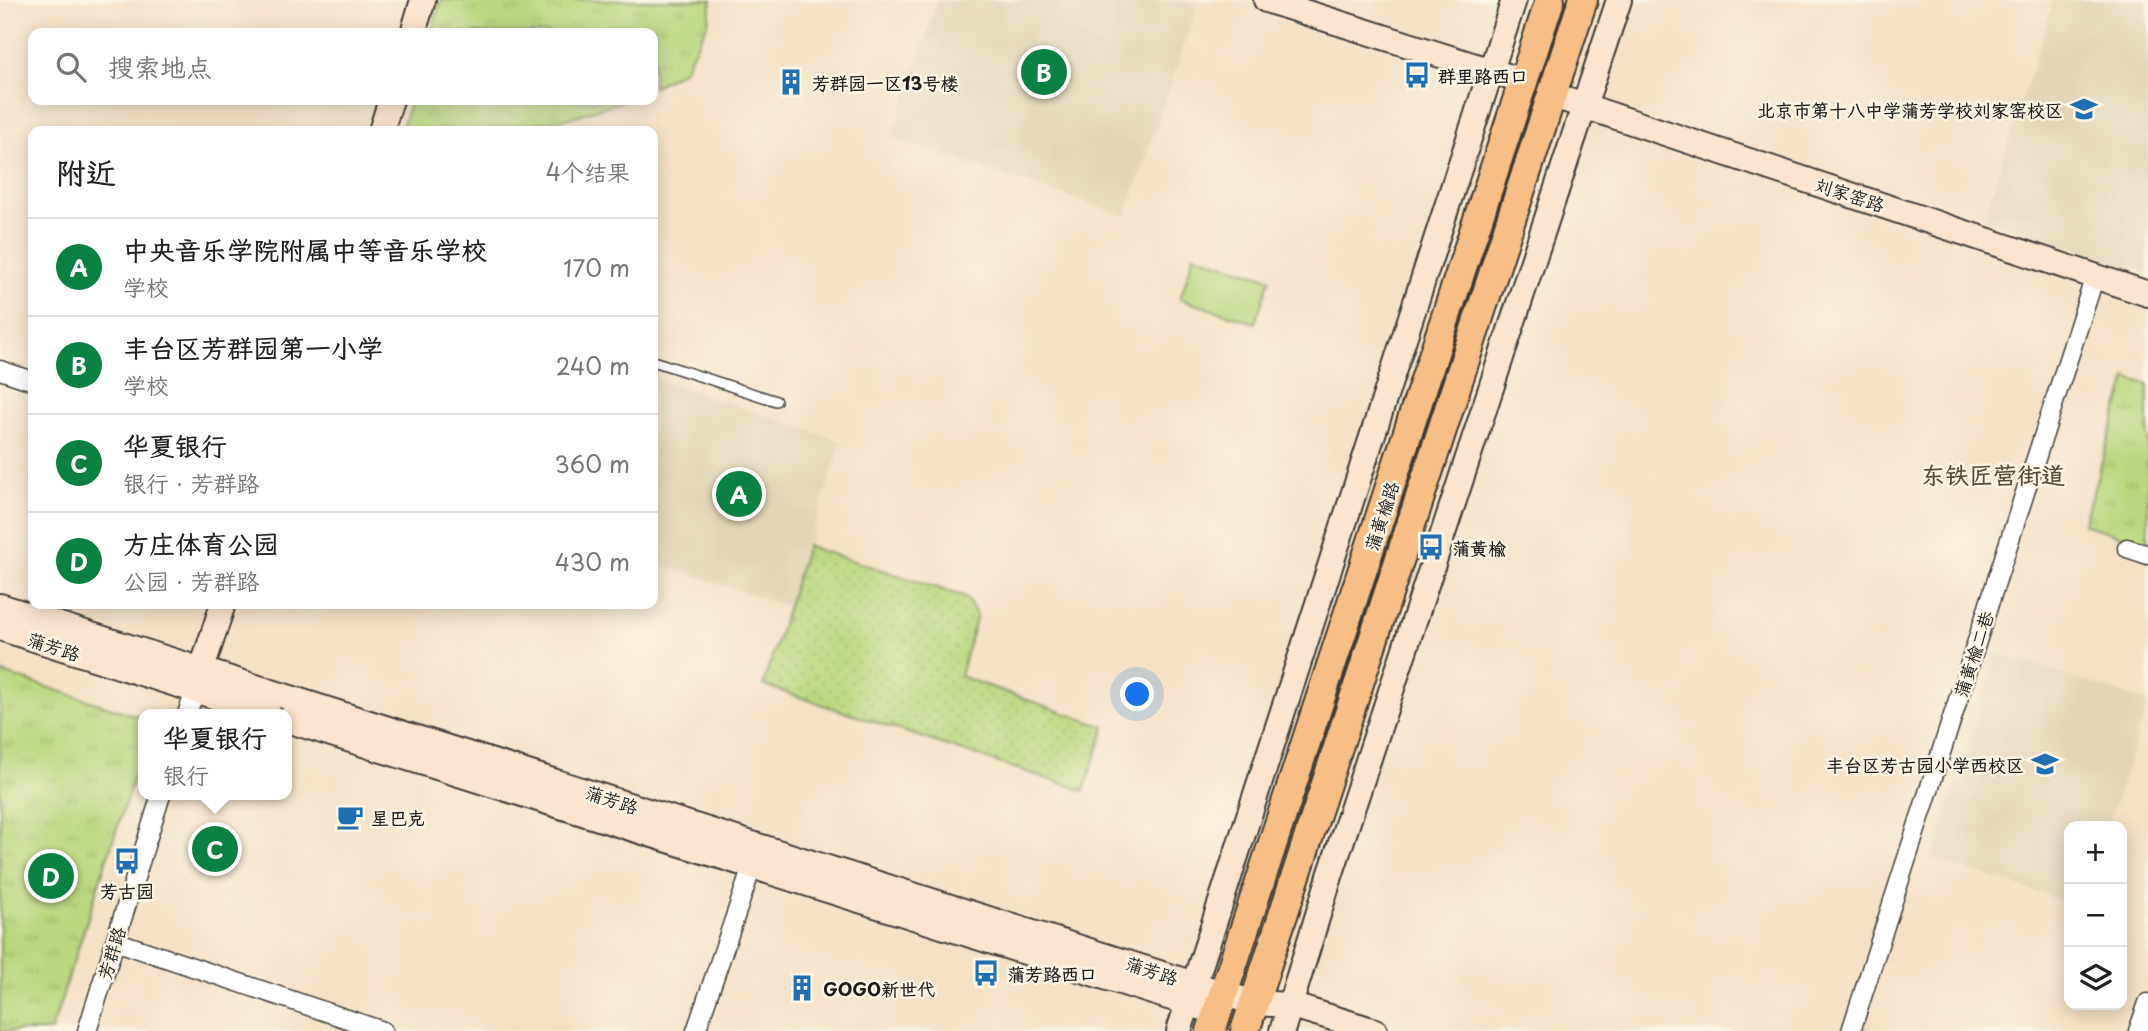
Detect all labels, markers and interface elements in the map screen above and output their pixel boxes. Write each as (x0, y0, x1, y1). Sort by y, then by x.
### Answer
search box (28, 28, 658, 105)
pin: B (1021, 46, 1067, 98)
text: 搜索地点 (108, 47, 212, 86)
icon: search (52, 48, 90, 86)
bus stop icon: 群里路西口 (1402, 60, 1432, 90)
place label: 群里路西口 (1438, 62, 1528, 89)
building icon: 芳群园一区13号楼 (776, 67, 806, 97)
place label: 芳群园一区13号楼 (812, 69, 958, 96)
school or university icon: 北京市第十八中学蒲芳学校刘家窑校区 (2069, 94, 2099, 124)
place label: 北京市第十八中学蒲芳学校刘家窑校区 (1757, 96, 2063, 123)
text: 附近 (56, 149, 116, 194)
text: 4个结果 (546, 154, 630, 189)
street label: 刘家窑路 (1812, 170, 1888, 218)
text: 中央音乐学院附属中等音乐学校 (123, 230, 487, 269)
text: A (70, 250, 88, 285)
text: 170 m (563, 250, 630, 285)
text: 学校 (123, 269, 169, 304)
text: 丰台区芳群园第一小学 (123, 328, 383, 367)
text: B (71, 348, 87, 383)
text: 240 m (556, 348, 630, 383)
text: 学校 (123, 367, 169, 402)
text: 华夏银行 (123, 426, 227, 465)
text: C (70, 446, 88, 481)
text: 360 m (555, 446, 630, 481)
district label: 东铁匠营街道 (1921, 456, 2065, 492)
text: 银行 · 芳群路 (123, 465, 260, 500)
pin: A (716, 468, 762, 520)
street label: 蒲黄榆路 (1357, 478, 1405, 554)
text: 方庄体育公园 (123, 524, 279, 563)
bus stop icon: 蒲黄榆 (1416, 532, 1446, 562)
place label: 蒲黄榆 (1452, 534, 1506, 561)
text: D (70, 544, 88, 579)
text: 430 m (555, 544, 630, 579)
text: 公园 · 芳群路 (123, 563, 260, 598)
street label: 蒲黄榆二巷 (1946, 607, 2000, 701)
street label: 蒲芳路 (24, 625, 84, 667)
your location (1120, 677, 1154, 711)
popup (138, 709, 292, 800)
text: 华夏银行 (163, 718, 267, 757)
school or university icon: 丰台区芳古园小学西校区 (2030, 749, 2060, 779)
place label: 丰台区芳古园小学西校区 (1826, 751, 2024, 778)
text: 银行 (163, 757, 209, 792)
street label: 蒲芳路 (582, 778, 642, 820)
cafe icon: 星巴克 (335, 802, 365, 832)
place label: 星巴克 (371, 804, 425, 831)
map controls (2064, 821, 2127, 1010)
button: + (2064, 821, 2127, 884)
pin: C (192, 823, 238, 875)
bus stop icon: 芳古园 (112, 846, 142, 876)
pin: D (28, 850, 74, 902)
place label: 芳古园 (100, 877, 154, 904)
button: − (2064, 884, 2127, 947)
street label: 芳群路 (90, 923, 132, 983)
button: layers (2064, 947, 2127, 1010)
street label: 蒲芳路 (1122, 949, 1182, 991)
bus stop icon: 蒲芳路西口 (971, 958, 1001, 988)
place label: 蒲芳路西口 (1007, 960, 1097, 987)
building icon: GOGO新世代 (787, 973, 817, 1003)
place label: GOGO新世代 (823, 975, 935, 1002)

